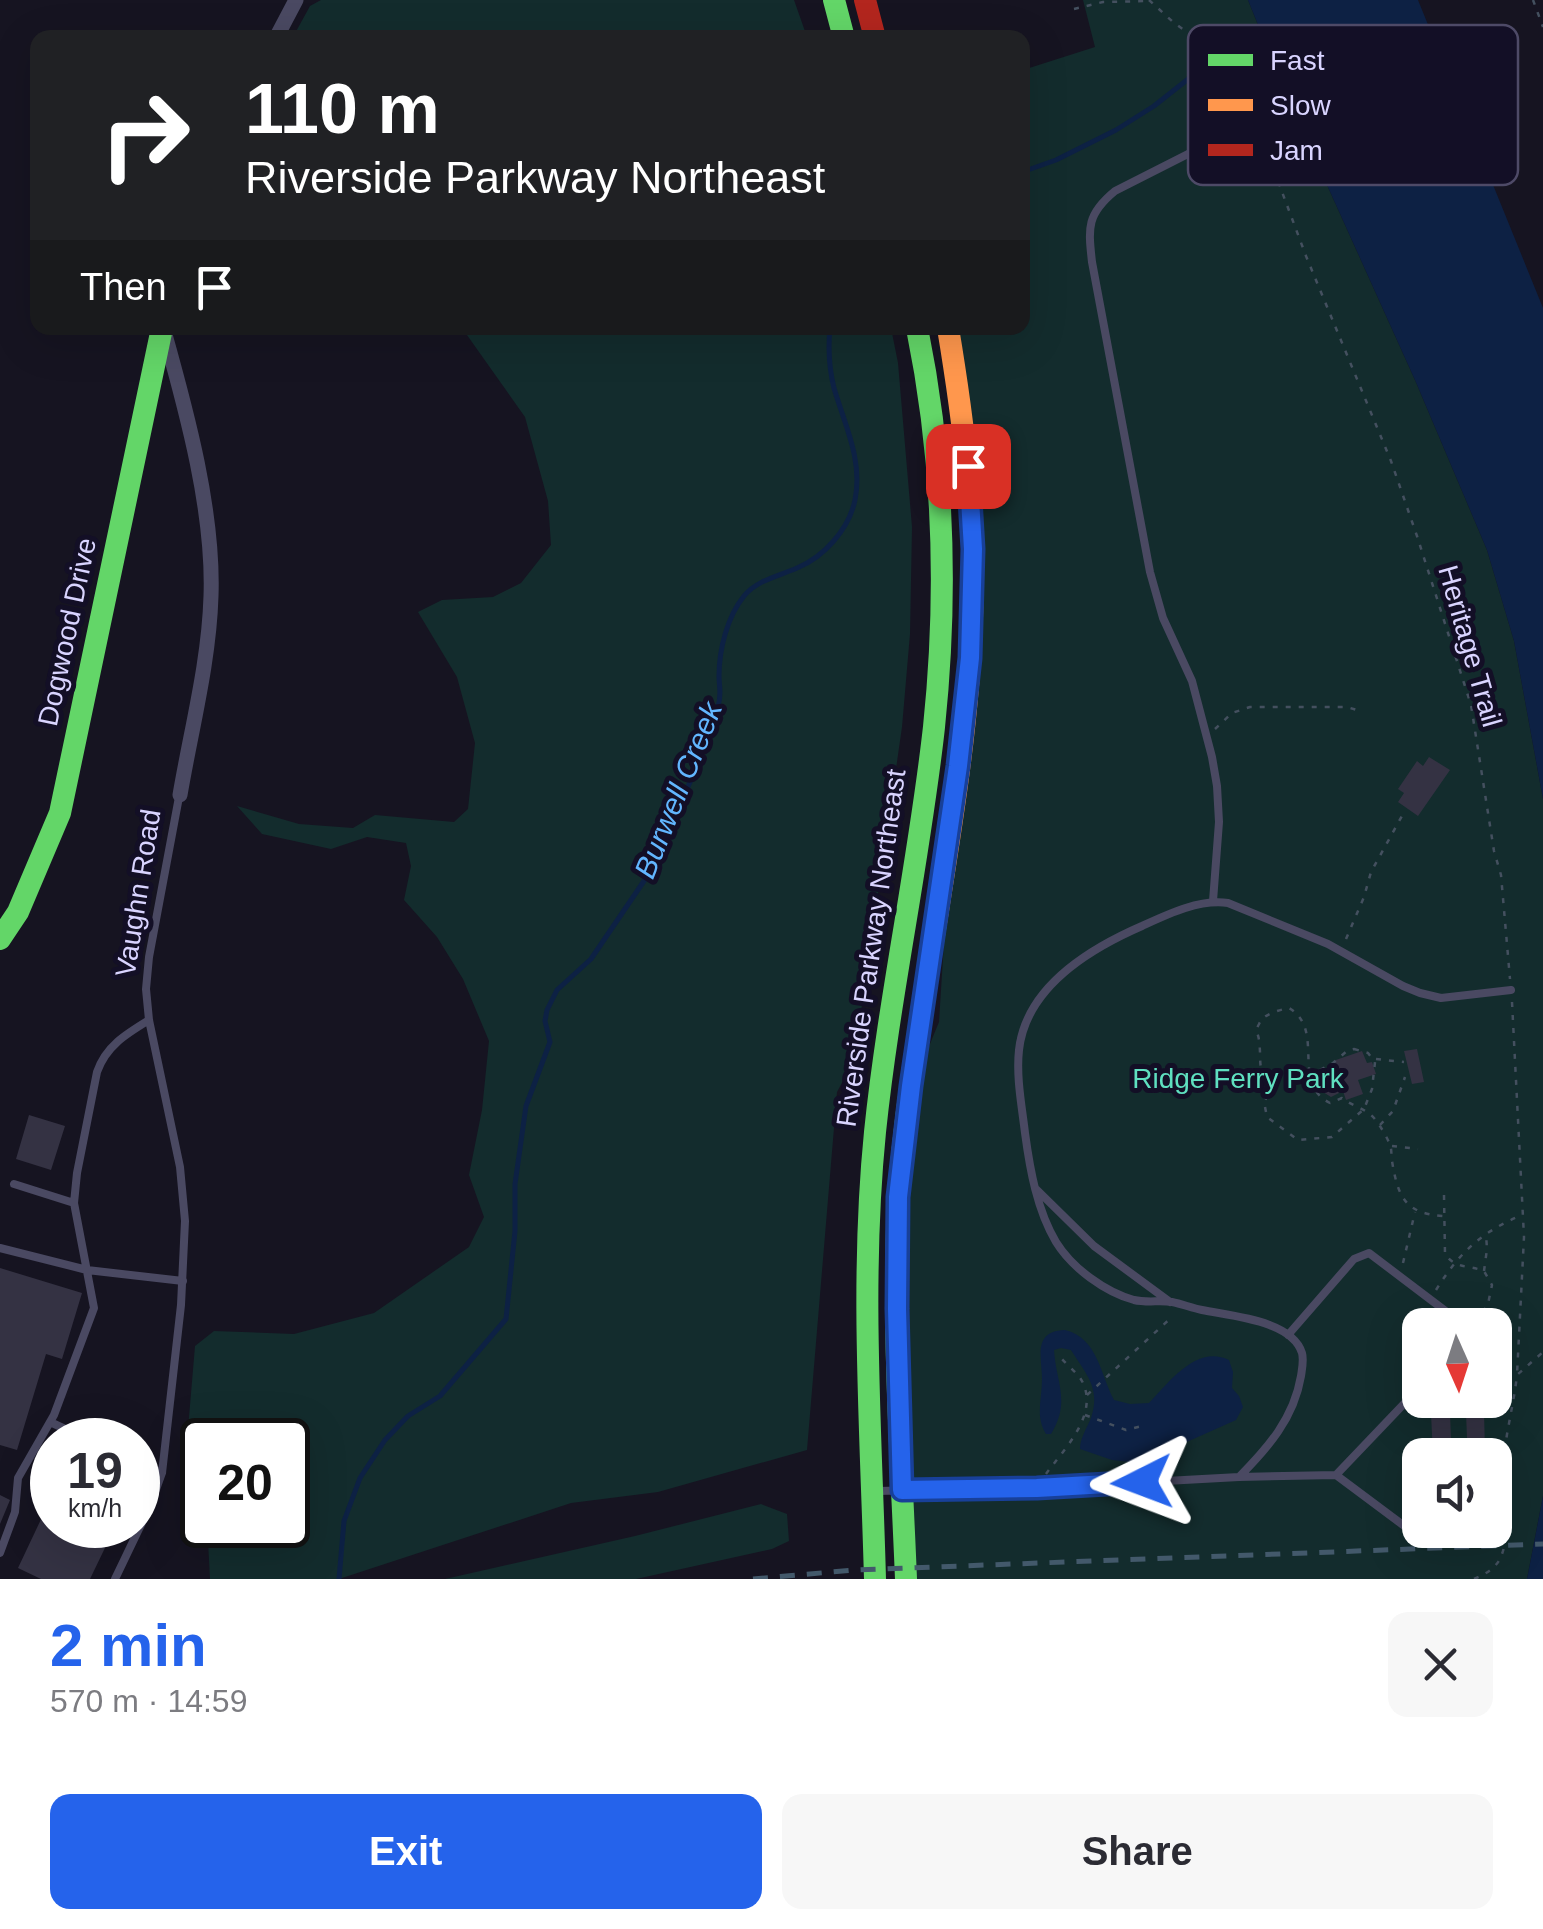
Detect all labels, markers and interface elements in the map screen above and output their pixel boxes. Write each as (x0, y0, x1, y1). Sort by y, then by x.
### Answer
legend (1188, 25, 1518, 185)
text: Fast (1270, 45, 1325, 76)
icon: right (80, 70, 210, 200)
text: 110 m (245, 70, 440, 148)
text: Slow (1270, 90, 1331, 121)
text: Jam (1270, 135, 1323, 166)
text: Riverside Parkway Northeast (245, 152, 825, 203)
icon: arrive (187, 260, 242, 315)
text: Then (80, 266, 167, 308)
pin (926, 424, 1011, 509)
icon: arrive (941, 439, 996, 494)
street label: Dogwood Drive (32, 535, 102, 729)
street label: Heritage Trail (1432, 562, 1508, 730)
water label: Burwell Creek (628, 695, 729, 883)
street label: Riverside Parkway Northeast (831, 767, 912, 1129)
street label: Vaughn Road (109, 807, 167, 979)
park label: Ridge Ferry Park (1132, 1063, 1345, 1094)
north arrow (1402, 1308, 1512, 1418)
map controls (1402, 1308, 1512, 1548)
speed limit sign: 20 (180, 1418, 310, 1548)
position arrow (1090, 1430, 1194, 1534)
button: sound (1402, 1438, 1512, 1548)
text: 19 (67, 1443, 123, 1499)
text: km/h (68, 1494, 122, 1522)
text: 2 min (50, 1612, 207, 1679)
button: close (1388, 1612, 1493, 1717)
text: 570 m · 14:59 (50, 1683, 247, 1719)
button: Exit (50, 1794, 762, 1909)
button: Share (782, 1794, 1493, 1909)

